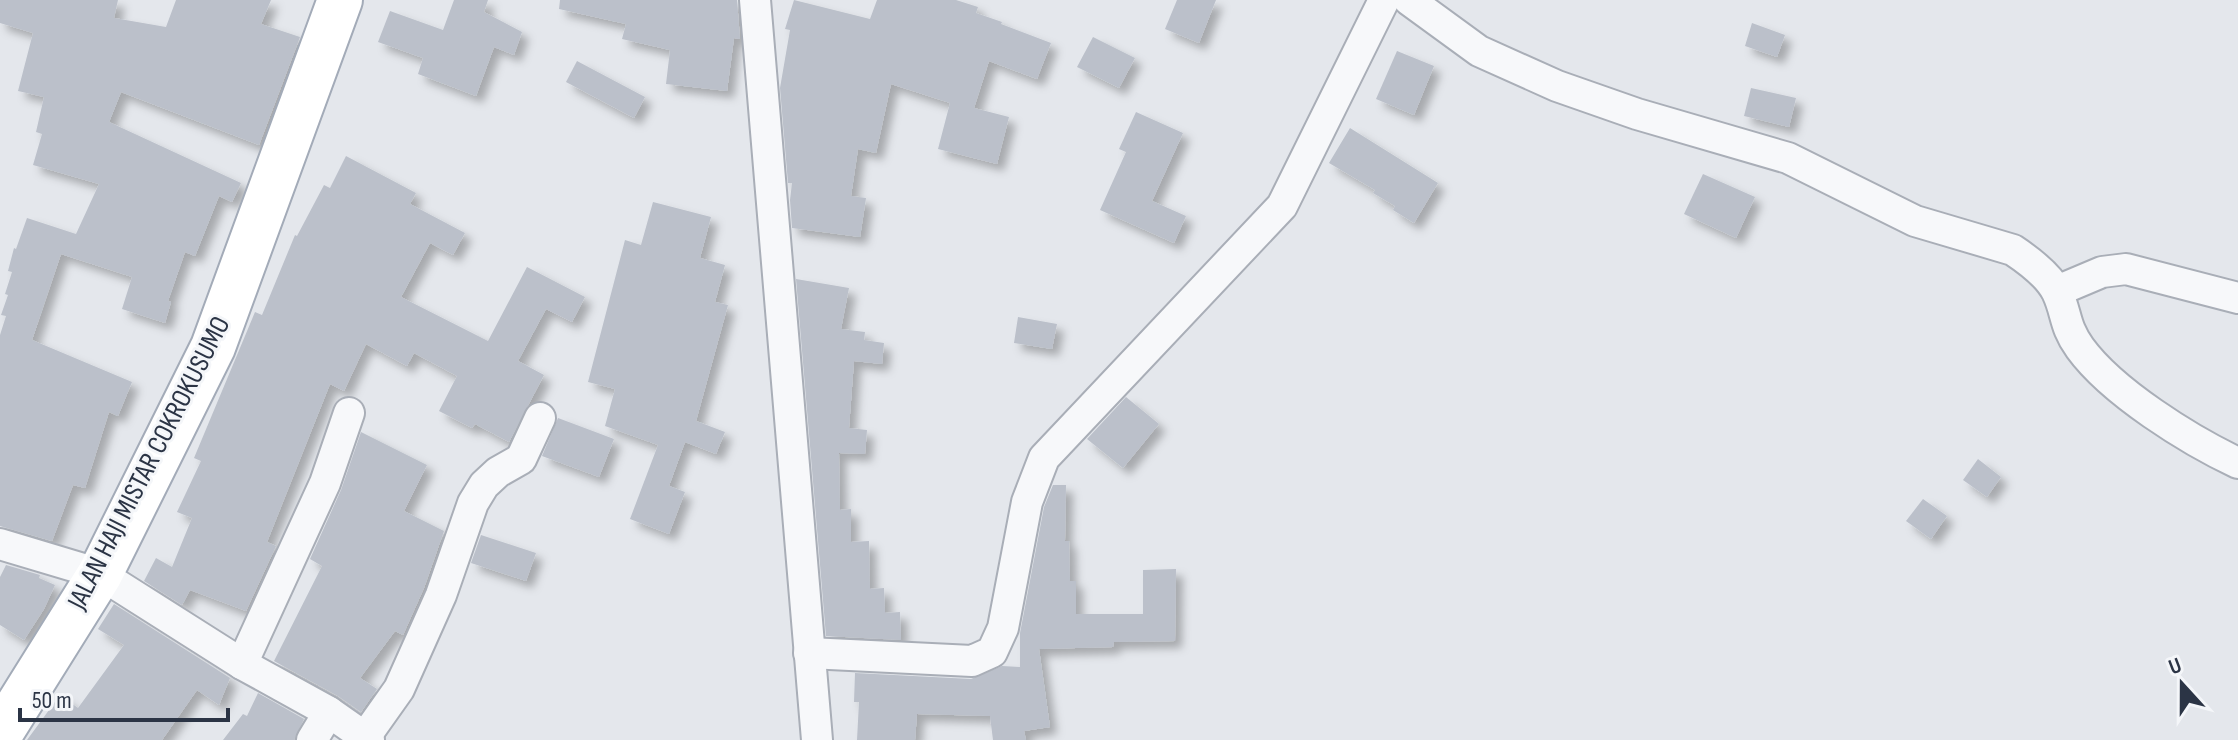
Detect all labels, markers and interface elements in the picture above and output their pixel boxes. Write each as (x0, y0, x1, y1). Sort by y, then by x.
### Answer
street label: JALAN HAJI MISTAR COKROKUSUMO (60, 311, 237, 616)
north arrow (2142, 644, 2222, 724)
text: U (2165, 652, 2186, 681)
scale bar (20, 672, 228, 722)
text: 50 m (32, 686, 72, 715)

